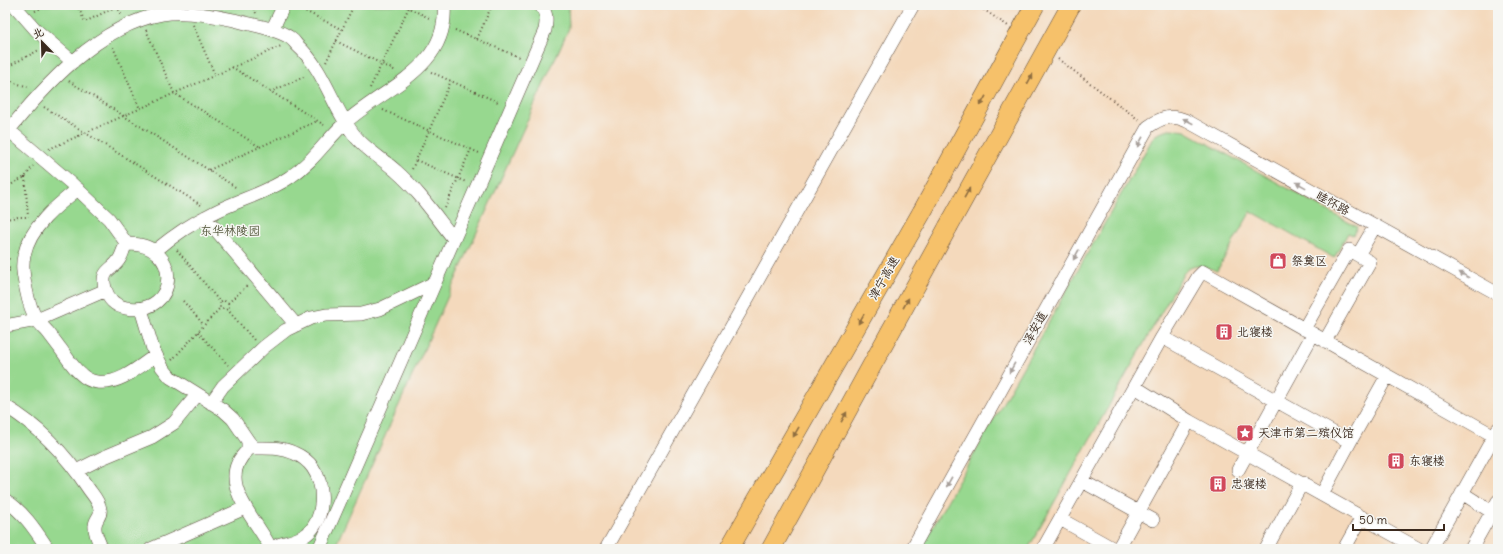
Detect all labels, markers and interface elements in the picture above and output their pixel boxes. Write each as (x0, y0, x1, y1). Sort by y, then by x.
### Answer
north arrow (22, 22, 62, 62)
text: 北 (30, 24, 46, 41)
one-way arrow (1026, 74, 1033, 85)
one-way arrow (979, 95, 986, 106)
one-way arrow (1182, 118, 1194, 125)
one-way arrow (1136, 136, 1143, 148)
one-way arrow (1295, 181, 1307, 188)
one-way arrow (963, 187, 970, 199)
street label: 睦怀路 (1314, 187, 1353, 218)
park label: 东华林陵园 (200, 223, 260, 238)
one-way arrow (1073, 249, 1079, 261)
shop icon: 祭奠区 (1268, 251, 1288, 271)
street label: 津宁高速 (865, 253, 902, 302)
place label: 祭奠区 (1291, 253, 1327, 268)
one-way arrow (1458, 272, 1470, 279)
one-way arrow (903, 297, 910, 309)
street label: 泽安道 (1019, 308, 1050, 347)
one-way arrow (857, 313, 864, 325)
building icon: 北寝楼 (1214, 322, 1234, 342)
place label: 北寝楼 (1237, 324, 1273, 339)
one-way arrow (1009, 362, 1016, 374)
one-way arrow (841, 411, 847, 423)
place icon: 天津市第二殡仪馆 (1235, 423, 1255, 443)
place label: 天津市第二殡仪馆 (1258, 425, 1354, 440)
one-way arrow (793, 426, 800, 438)
building icon: 东寝楼 (1386, 451, 1406, 471)
place label: 东寝楼 (1409, 453, 1445, 468)
building icon: 忠寝楼 (1208, 474, 1228, 494)
one-way arrow (946, 476, 952, 488)
place label: 忠寝楼 (1231, 476, 1267, 491)
scale bar (1353, 506, 1444, 532)
text: 50 m (1359, 512, 1388, 527)

